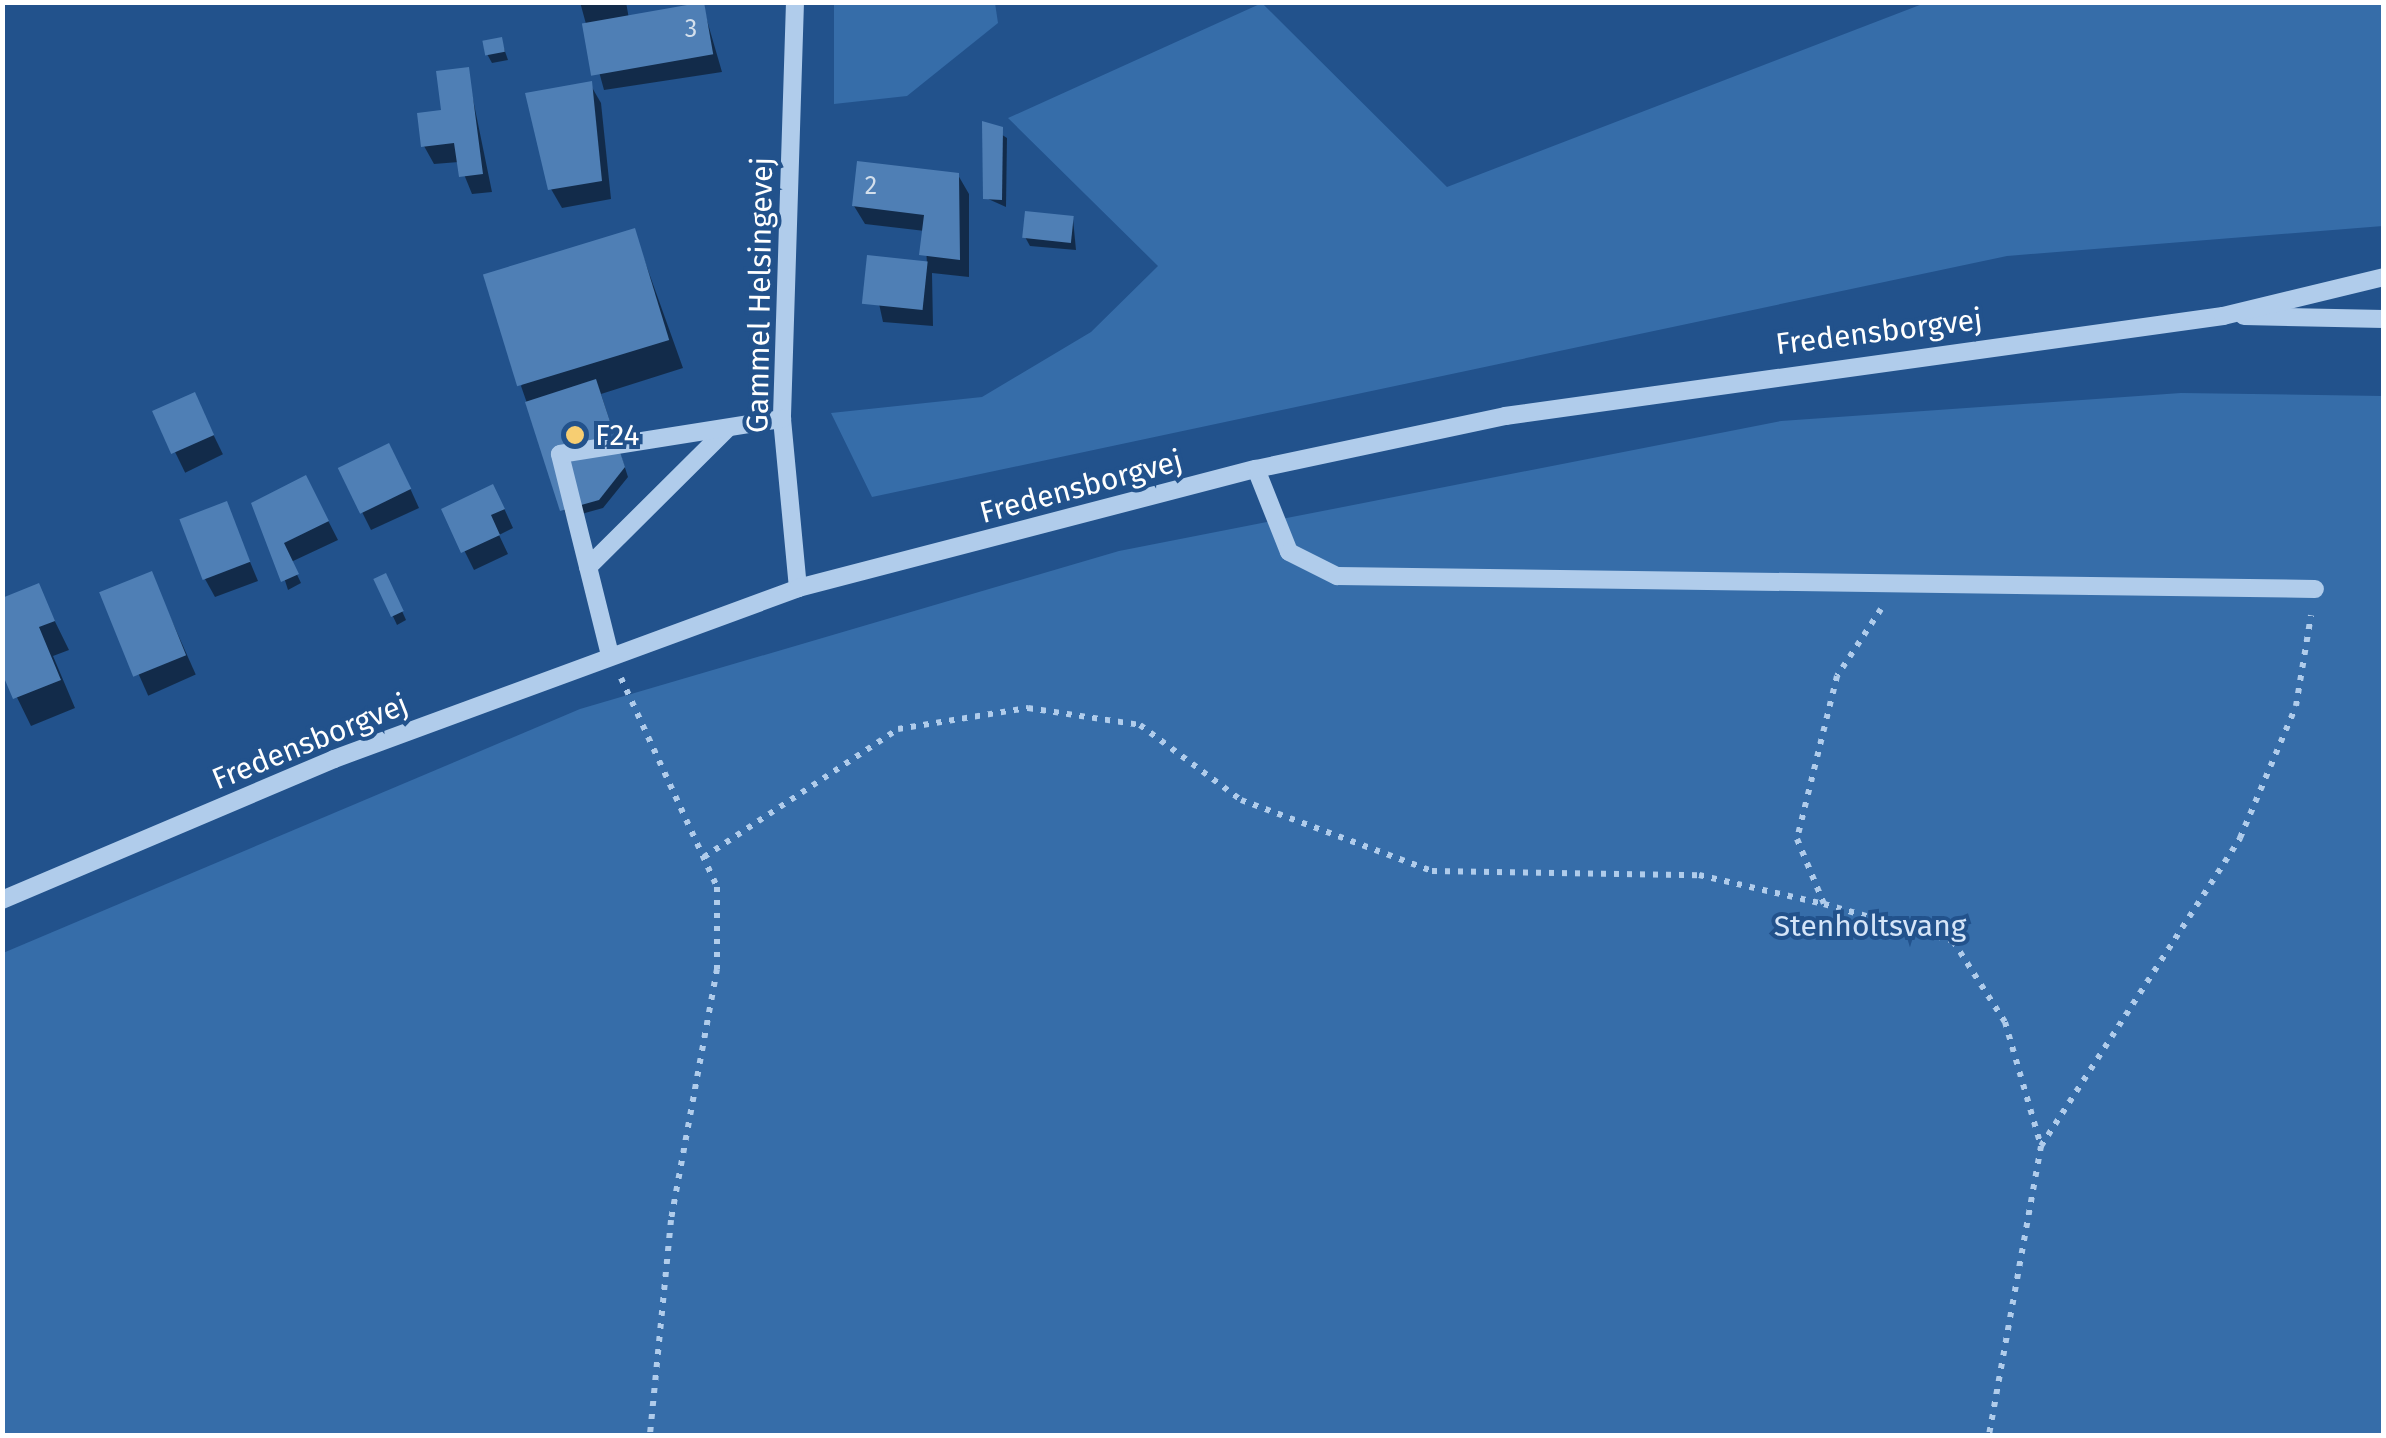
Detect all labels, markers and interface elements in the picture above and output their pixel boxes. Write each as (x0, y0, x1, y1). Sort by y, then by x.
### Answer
house number: 3 (685, 14, 697, 44)
street label: Gammel Helsingevej (740, 157, 780, 433)
house number: 2 (865, 171, 877, 201)
street label: Fredensborgvej (1774, 301, 1984, 363)
place label: F24 (595, 417, 639, 453)
marker: F24 (564, 424, 586, 446)
street label: Fredensborgvej (976, 443, 1186, 531)
street label: Fredensborgvej (207, 686, 413, 798)
park label: Stenholtsvang (1774, 908, 1966, 944)

